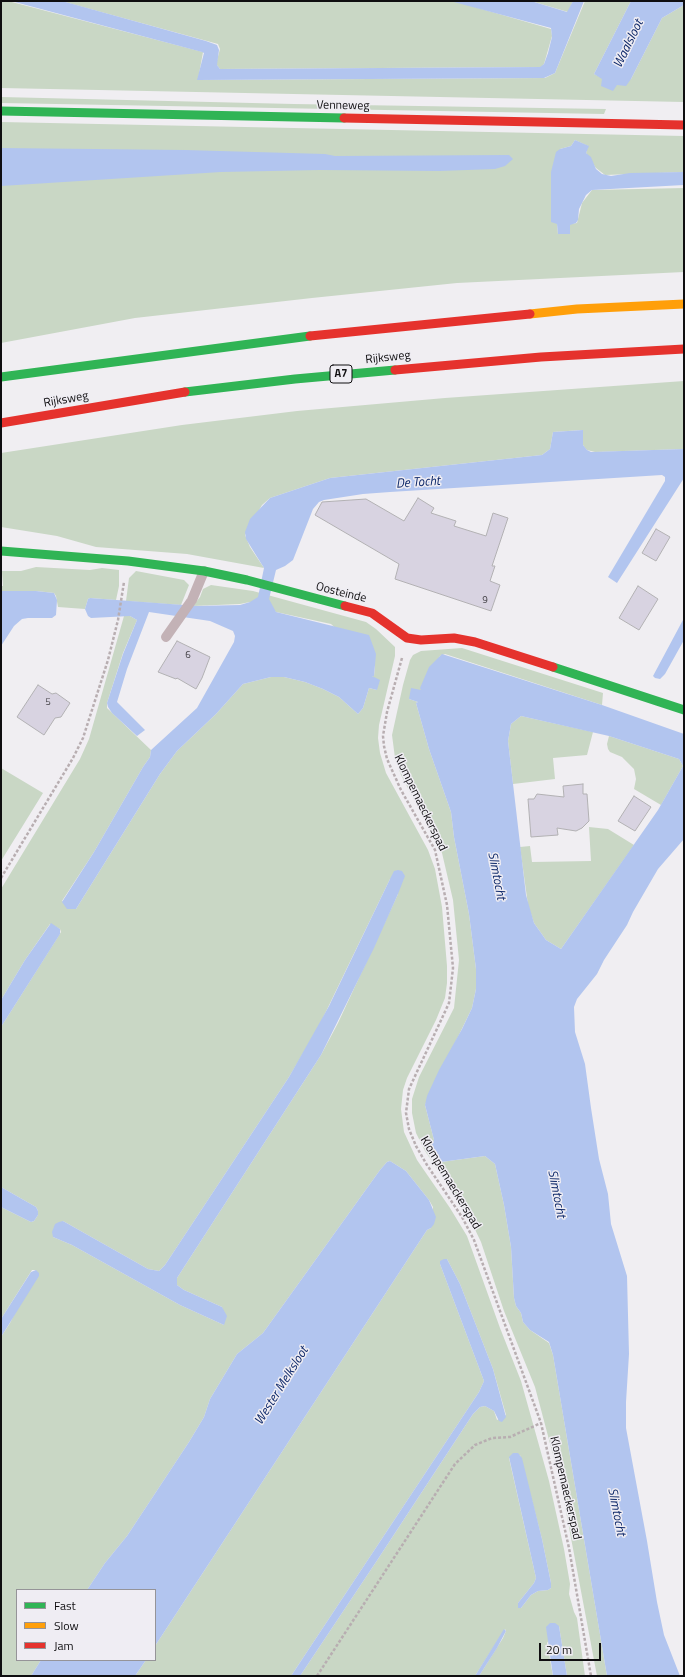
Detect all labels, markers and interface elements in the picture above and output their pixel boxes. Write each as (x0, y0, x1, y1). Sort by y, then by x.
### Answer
water label: Waalsloot (611, 17, 647, 71)
street label: Venneweg (316, 98, 370, 114)
street label: Rijksweg (365, 348, 411, 368)
road number: A7 (330, 365, 352, 383)
street label: Rijksweg (42, 389, 90, 411)
water label: De Tocht (395, 474, 441, 492)
street label: Oosteinde (314, 580, 368, 606)
house number: 9 (482, 595, 488, 607)
house number: 6 (185, 650, 191, 662)
house number: 5 (45, 697, 51, 709)
street label: Klompemaeckerspad (390, 752, 450, 854)
water label: Slimtocht (484, 851, 508, 901)
street label: Klompemaeckerspad (417, 1134, 483, 1232)
water label: Slimtocht (544, 1169, 568, 1219)
water label: Wester Melksloot (252, 1344, 312, 1428)
street label: Klompemaeckerspad (546, 1435, 584, 1541)
water label: Slimtocht (604, 1487, 628, 1537)
legend (16, 1589, 156, 1661)
text: Fast (54, 1596, 76, 1615)
text: Slow (54, 1616, 79, 1635)
scale bar (541, 1635, 603, 1661)
text: Jam (54, 1636, 74, 1655)
text: 20 m (546, 1640, 572, 1659)

